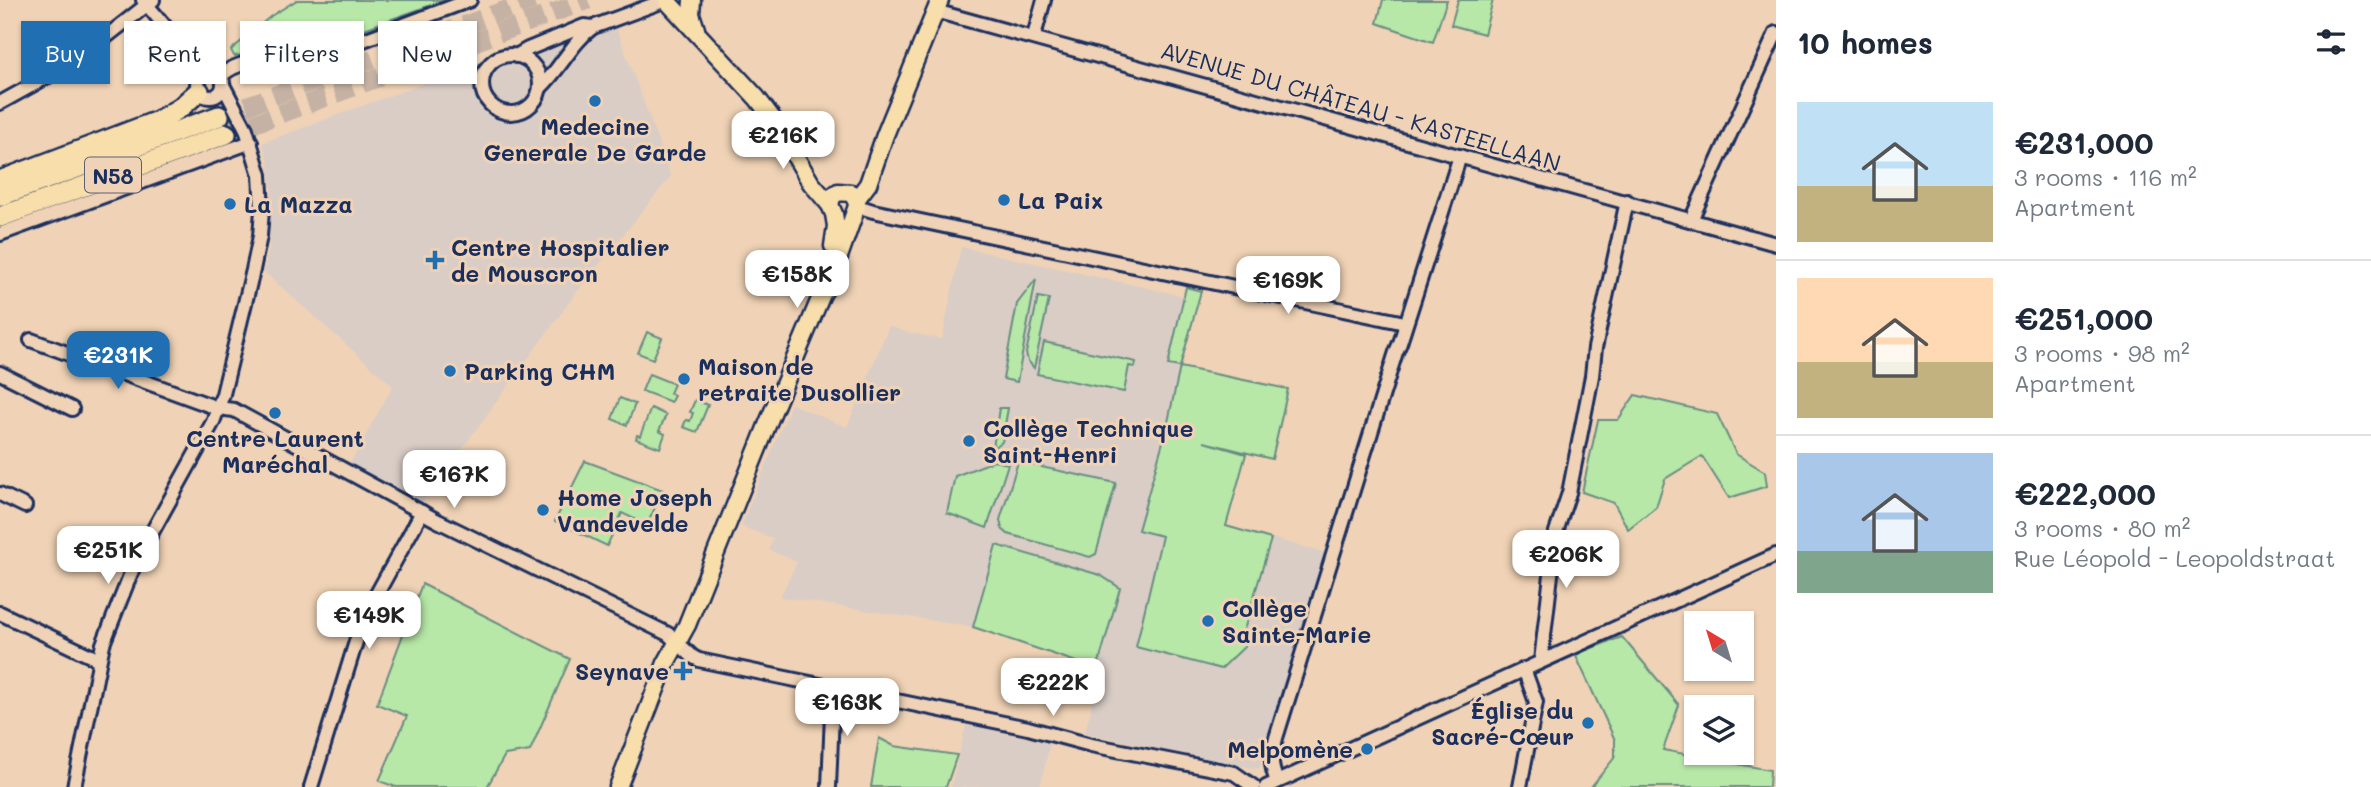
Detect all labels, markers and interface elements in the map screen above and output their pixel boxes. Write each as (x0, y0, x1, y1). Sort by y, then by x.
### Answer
chip: Buy (21, 21, 110, 84)
chip: Rent (124, 21, 226, 84)
chip: Filters (240, 21, 364, 84)
chip: New (378, 21, 477, 84)
text: 10 homes (1797, 22, 1933, 62)
icon: filters (2312, 23, 2350, 61)
street label: AVENUE DU CHÂTEAU - KASTEELLAAN (1157, 34, 1565, 178)
marker: Medecine Generale De Garde (587, 93, 603, 109)
place label: Medecine Generale De Garde (483, 111, 707, 167)
pin: €216K (734, 111, 832, 171)
text: €216K (748, 119, 818, 149)
text: €231,000 (2014, 122, 2153, 162)
icon: home (1853, 130, 1937, 214)
road number: N58 (85, 158, 141, 192)
text: 3 rooms · 116 m² (2014, 162, 2197, 192)
place label: La Paix (1018, 185, 1103, 215)
place label: La Mazza (244, 189, 353, 219)
marker: La Paix (996, 192, 1012, 208)
text: Apartment (2014, 192, 2136, 222)
marker: La Mazza (222, 196, 238, 212)
place label: Centre Hospitalier de Mouscron (451, 232, 670, 288)
marker: Centre Hospitalier de Mouscron (425, 250, 445, 270)
pin: €158K (748, 250, 846, 310)
pin: €169K (1239, 256, 1337, 316)
text: €158K (761, 258, 833, 288)
text: €169K (1252, 264, 1324, 294)
text: €251,000 (2014, 298, 2153, 338)
icon: home (1853, 306, 1937, 390)
pin: €231K (69, 332, 167, 391)
text: 3 rooms · 98 m² (2014, 338, 2190, 368)
text: €231K (83, 339, 153, 369)
place label: Maison de retraite Dusollier (698, 351, 901, 407)
place label: Parking CHM (464, 356, 615, 386)
marker: Parking CHM (442, 363, 458, 379)
text: Apartment (2014, 368, 2136, 398)
marker: Maison de retraite Dusollier (676, 371, 692, 387)
marker: Centre Laurent Maréchal (267, 405, 283, 421)
place label: Collège Technique Saint-Henri (983, 413, 1193, 469)
place label: Centre Laurent Maréchal (186, 423, 364, 479)
marker: Collège Technique Saint-Henri (961, 433, 977, 449)
pin: €167K (405, 450, 503, 510)
text: €167K (419, 458, 489, 488)
text: €222,000 (2014, 473, 2156, 513)
icon: home (1853, 481, 1937, 565)
place label: Home Joseph Vandevelde (557, 482, 712, 538)
marker: Home Joseph Vandevelde (535, 502, 551, 518)
text: 3 rooms · 80 m² (2014, 513, 2190, 543)
pin: €251K (59, 526, 157, 586)
pin: €206K (1517, 530, 1615, 590)
text: €251K (73, 534, 143, 564)
text: €206K (1528, 538, 1604, 568)
text: Rue Léopold - Leopoldstraat (2014, 543, 2335, 573)
pin: €149K (320, 592, 418, 651)
place label: Collège Sainte-Marie (1222, 593, 1371, 649)
text: €149K (333, 599, 405, 629)
north arrow (1684, 611, 1754, 681)
map controls (1684, 611, 1754, 765)
marker: Collège Sainte-Marie (1200, 613, 1216, 629)
place label: Seynave (575, 656, 669, 686)
pin: €222K (1004, 658, 1102, 718)
marker: Seynave (675, 663, 691, 679)
text: €222K (1017, 666, 1089, 696)
pin: €163K (798, 678, 896, 738)
text: €163K (811, 686, 883, 716)
place label: Église du Sacré-Cœur (1431, 695, 1574, 751)
button: layers (1684, 695, 1754, 765)
marker: Église du Sacré-Cœur (1580, 715, 1596, 731)
place label: Melpomène (1227, 734, 1353, 764)
marker: Melpomène (1359, 741, 1375, 757)

